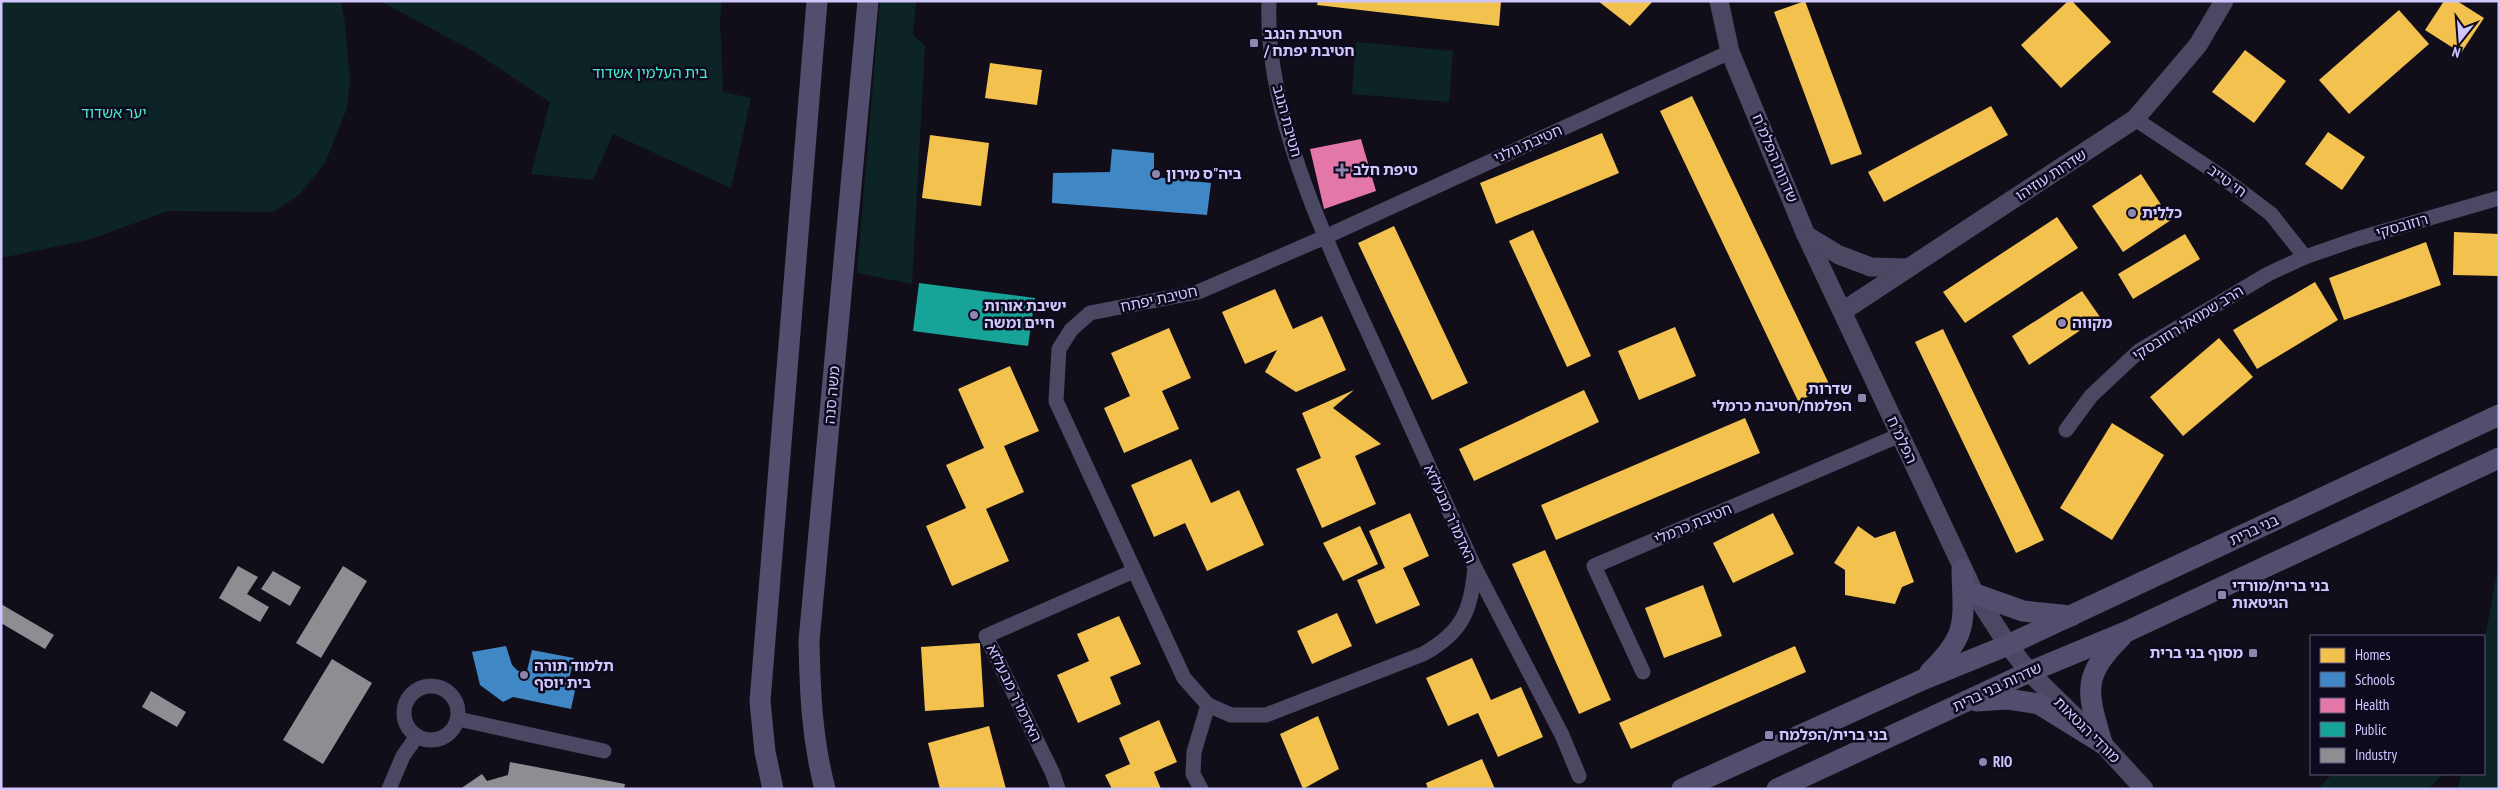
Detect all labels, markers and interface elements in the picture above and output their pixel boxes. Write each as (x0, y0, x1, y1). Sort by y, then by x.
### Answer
north arrow (2435, 15, 2485, 65)
place label: חטיבת הנגב / חטיבת יפתח (1263, 24, 1355, 60)
marker: חטיבת הנגב / חטיבת יפתח (1248, 37, 1260, 49)
text: N (2450, 43, 2462, 62)
park label: בית העלמין אשדוד (592, 63, 708, 82)
street label: חטיבת הנגב (1269, 83, 1306, 159)
park label: יער אשדוד (81, 103, 147, 122)
street label: שדרות הפלמ"ח (1748, 111, 1803, 205)
street label: חטיבת גולני (1491, 120, 1565, 167)
street label: שדרות עוזיהו (2012, 145, 2090, 205)
place label: טיפת חלב (1353, 160, 1418, 179)
street label: חי טייב (2204, 160, 2250, 201)
marker: טיפת חלב (1335, 163, 1349, 177)
place label: ביה"ס מירון (1166, 164, 1242, 183)
marker: ביה"ס מירון (1150, 168, 1162, 180)
place label: כללית (2142, 203, 2182, 222)
marker: כללית (2126, 207, 2138, 219)
street label: רוזובסקי (2374, 209, 2430, 242)
street label: חטיבת יפתח (1119, 281, 1199, 316)
street label: הרב שמואל רוזובסקי (2129, 281, 2247, 364)
place label: ישיבת אורות חיים ומשה (984, 296, 1067, 332)
marker: ישיבת אורות חיים ומשה (968, 309, 980, 321)
place label: מקווה (2072, 313, 2113, 332)
marker: מקווה (2056, 317, 2068, 329)
street label: משה סנה (820, 365, 844, 425)
place label: שדרות הפלמח/חטיבת כרמלי (1712, 379, 1852, 415)
marker: שדרות הפלמח/חטיבת כרמלי (1856, 392, 1868, 404)
street label: הפלמ"ח (1883, 413, 1922, 467)
street label: האדמו"ר מבעלזא (1420, 461, 1481, 566)
street label: חטיבת כרמלי (1651, 499, 1735, 548)
street label: בני ברית (2226, 510, 2282, 549)
place label: בני ברית/מורדי הגיטאות (2232, 576, 2329, 612)
marker: בני ברית/מורדי הגיטאות (2216, 589, 2228, 601)
legend (2310, 635, 2485, 775)
street label: האדמו"ר מבעלזא (983, 641, 1046, 745)
place label: מסוף בני ברית (2150, 643, 2243, 662)
text: Homes (2355, 645, 2391, 664)
marker: מסוף בני ברית (2247, 647, 2259, 659)
place label: תלמוד תורה בית יוסף (534, 656, 614, 692)
street label: שדרות בני ברית (1949, 658, 2045, 716)
marker: תלמוד תורה בית יוסף (518, 669, 530, 681)
text: Schools (2355, 670, 2395, 689)
street label: מורדי הגטאות (2050, 692, 2125, 767)
text: Health (2355, 695, 2389, 714)
text: Public (2355, 720, 2387, 739)
place label: בני ברית/הפלמח (1779, 725, 1888, 744)
marker: בני ברית/הפלמח (1763, 729, 1775, 741)
text: Industry (2355, 745, 2397, 764)
place label: RIO (1993, 752, 2012, 771)
marker: RIO (1977, 756, 1989, 768)

